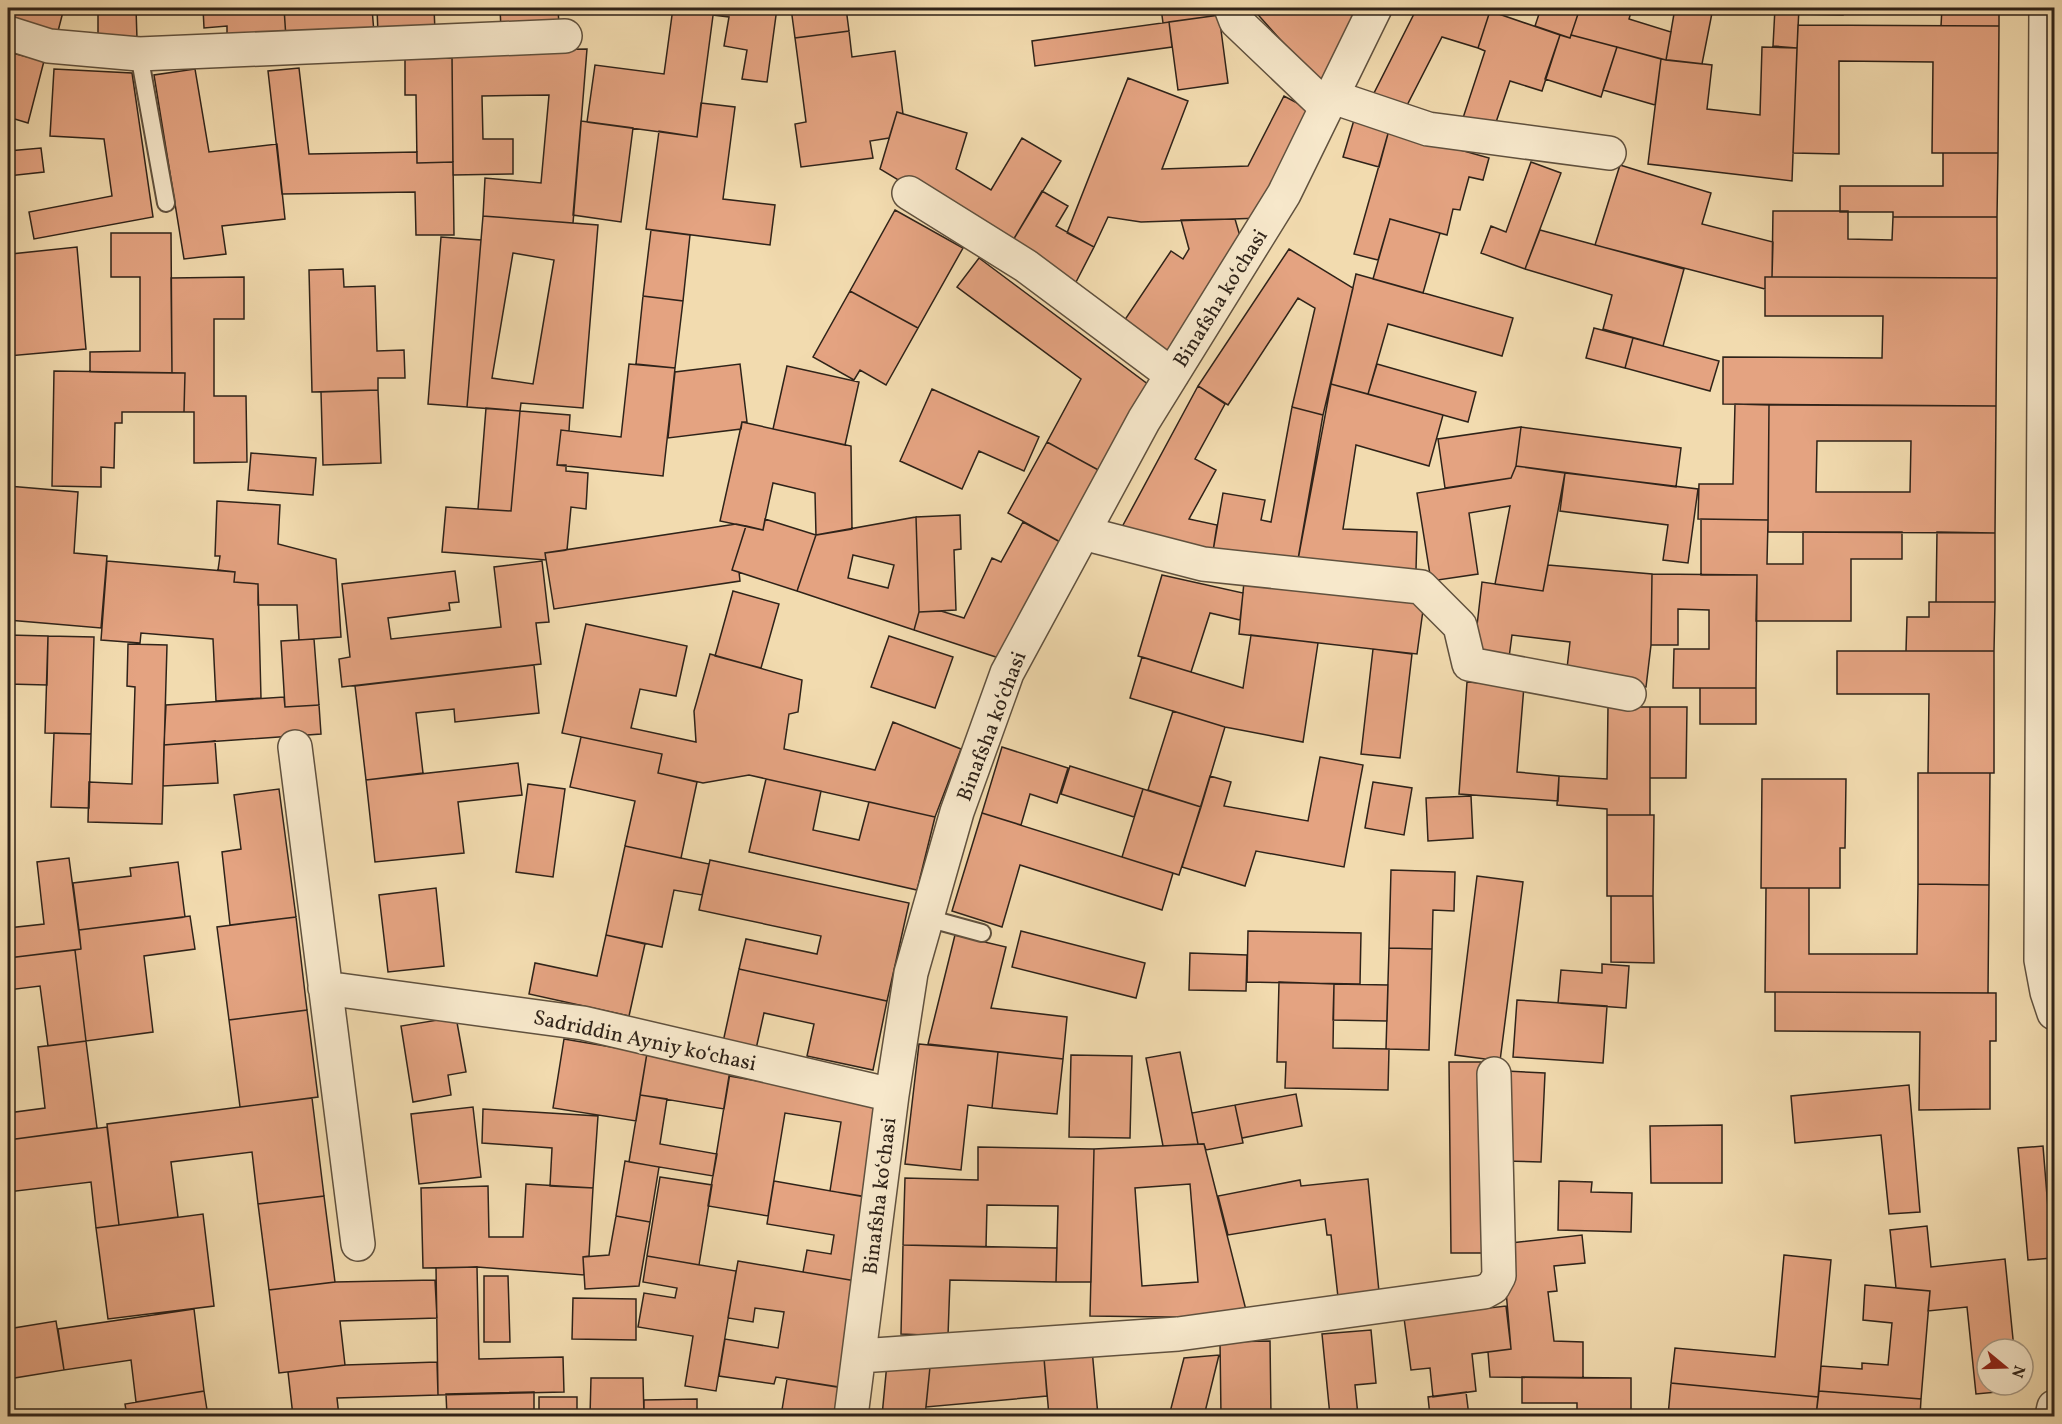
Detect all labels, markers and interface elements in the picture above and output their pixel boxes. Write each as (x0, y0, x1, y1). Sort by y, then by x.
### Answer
street label: Binafsha koʻchasi (1167, 224, 1276, 374)
street label: Binafsha koʻchasi (950, 647, 1034, 806)
street label: Sadriddin Ayniy koʻchasi (531, 1004, 759, 1079)
street label: Binafsha koʻchasi (856, 1116, 905, 1277)
north arrow (1975, 1337, 2035, 1397)
text: N (2005, 1362, 2030, 1381)

